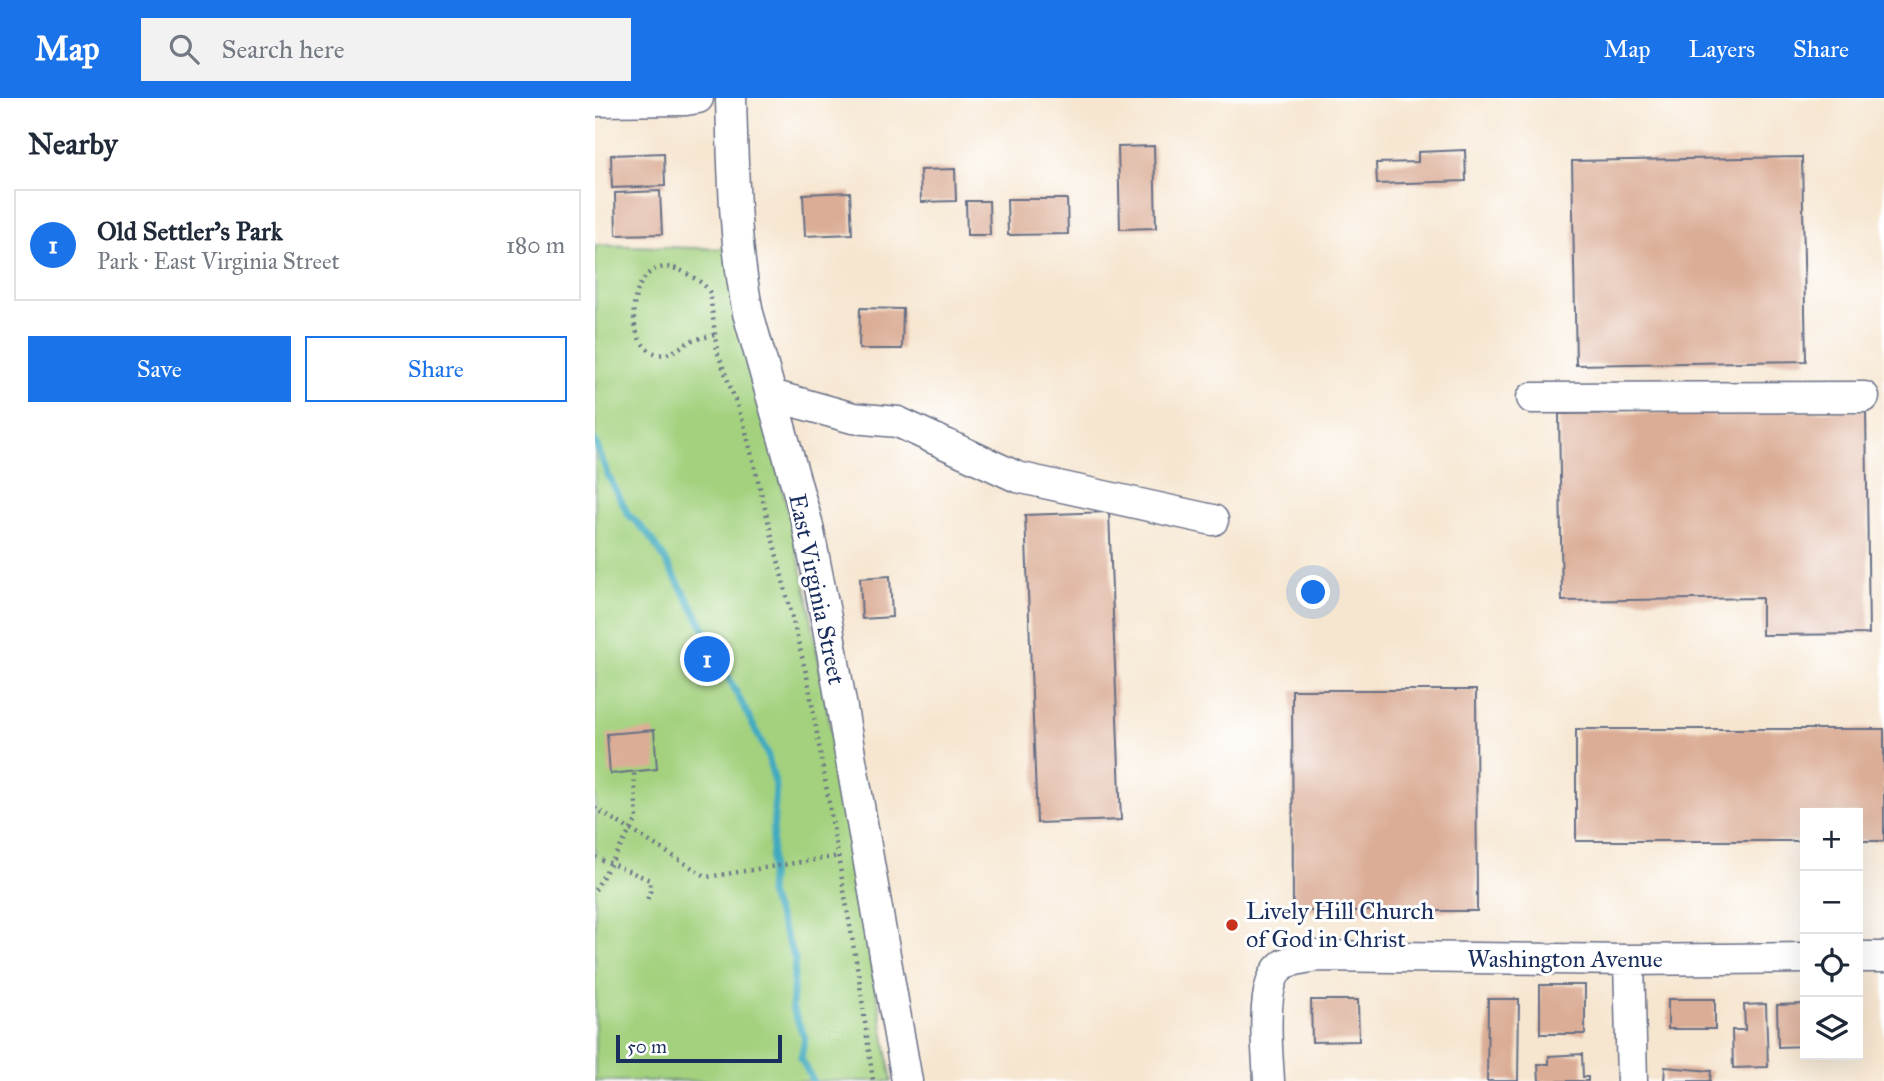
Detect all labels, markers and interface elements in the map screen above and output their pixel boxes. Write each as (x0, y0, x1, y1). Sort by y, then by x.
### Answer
search box (141, 18, 631, 81)
text: Map (35, 29, 99, 69)
icon: search (165, 30, 203, 68)
text: Search here (221, 33, 345, 65)
text: Map (1604, 34, 1651, 64)
text: Layers (1689, 34, 1755, 64)
text: Share (1793, 34, 1849, 64)
text: Nearby (28, 126, 118, 162)
text: Old Settler's Park (97, 215, 283, 247)
text: 1 (48, 231, 58, 259)
text: 180 m (506, 231, 565, 259)
text: Park · East Virginia Street (97, 247, 340, 275)
button: Save (28, 336, 291, 402)
button: Share (305, 336, 567, 402)
street label: East Virginia Street (782, 491, 852, 688)
your location (1296, 575, 1330, 609)
pin: 1 (684, 633, 730, 685)
map controls (1800, 808, 1863, 1060)
button: + (1800, 808, 1863, 871)
button: − (1800, 871, 1863, 934)
place label: Lively Hill Church of God in Christ (1246, 896, 1434, 954)
marker: Lively Hill Church of God in Christ (1224, 917, 1240, 933)
button: locate (1800, 934, 1863, 997)
street label: Washington Avenue (1467, 944, 1663, 974)
button: layers (1800, 997, 1863, 1060)
scale bar (616, 1032, 782, 1064)
text: 50 m (627, 1035, 667, 1058)

